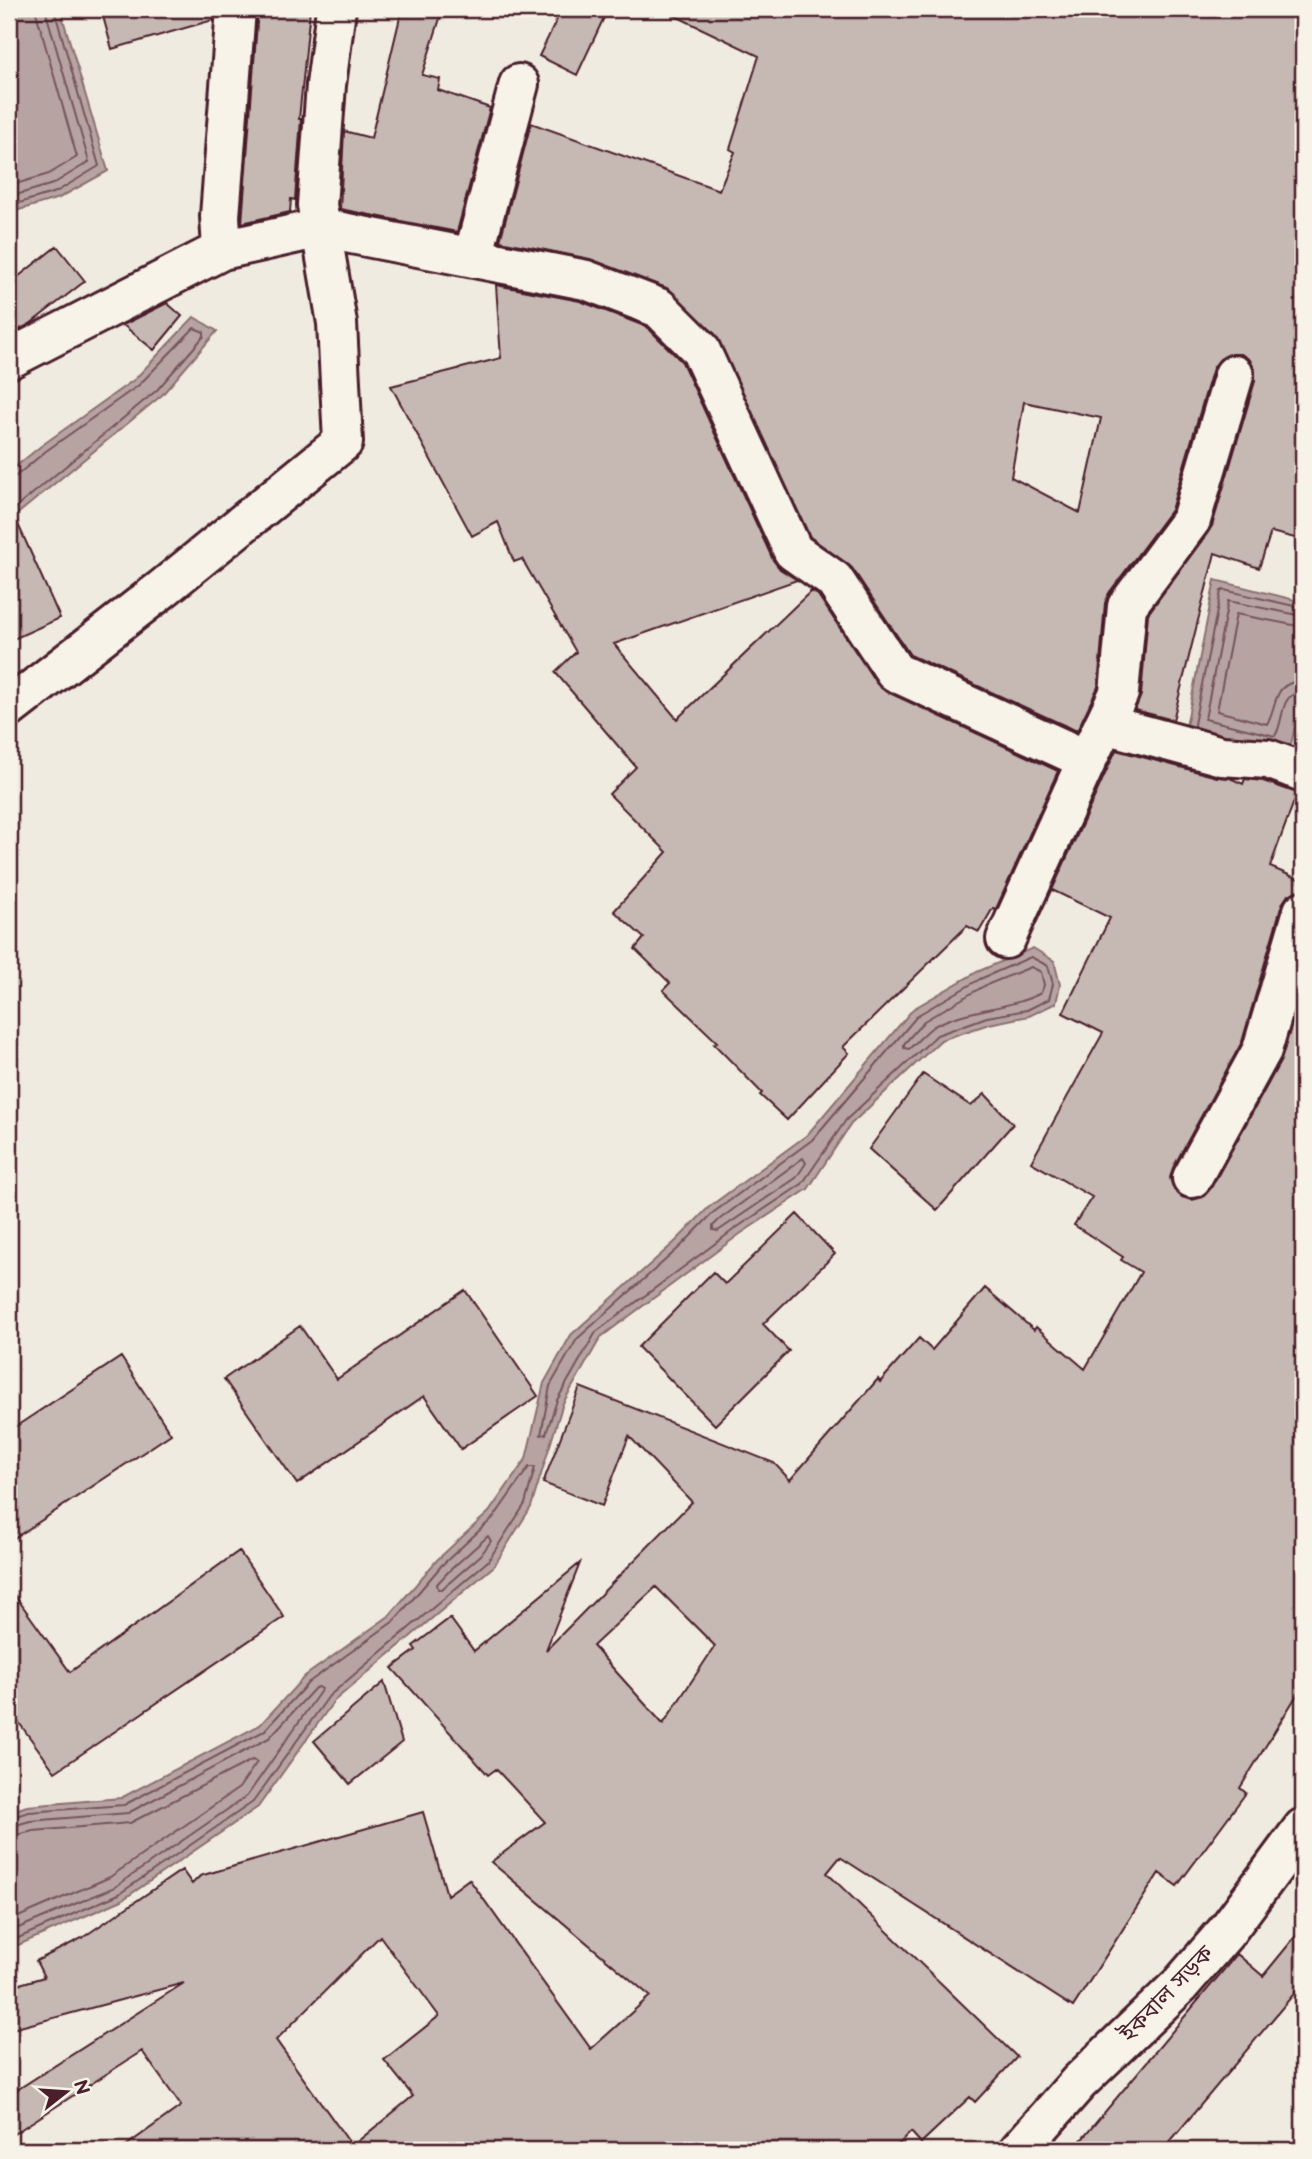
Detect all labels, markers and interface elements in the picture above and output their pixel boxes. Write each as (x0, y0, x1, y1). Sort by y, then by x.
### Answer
street label: ইকবাল সড়ক (1114, 1940, 1220, 2049)
north arrow (32, 2058, 102, 2128)
text: N (68, 2077, 94, 2098)

